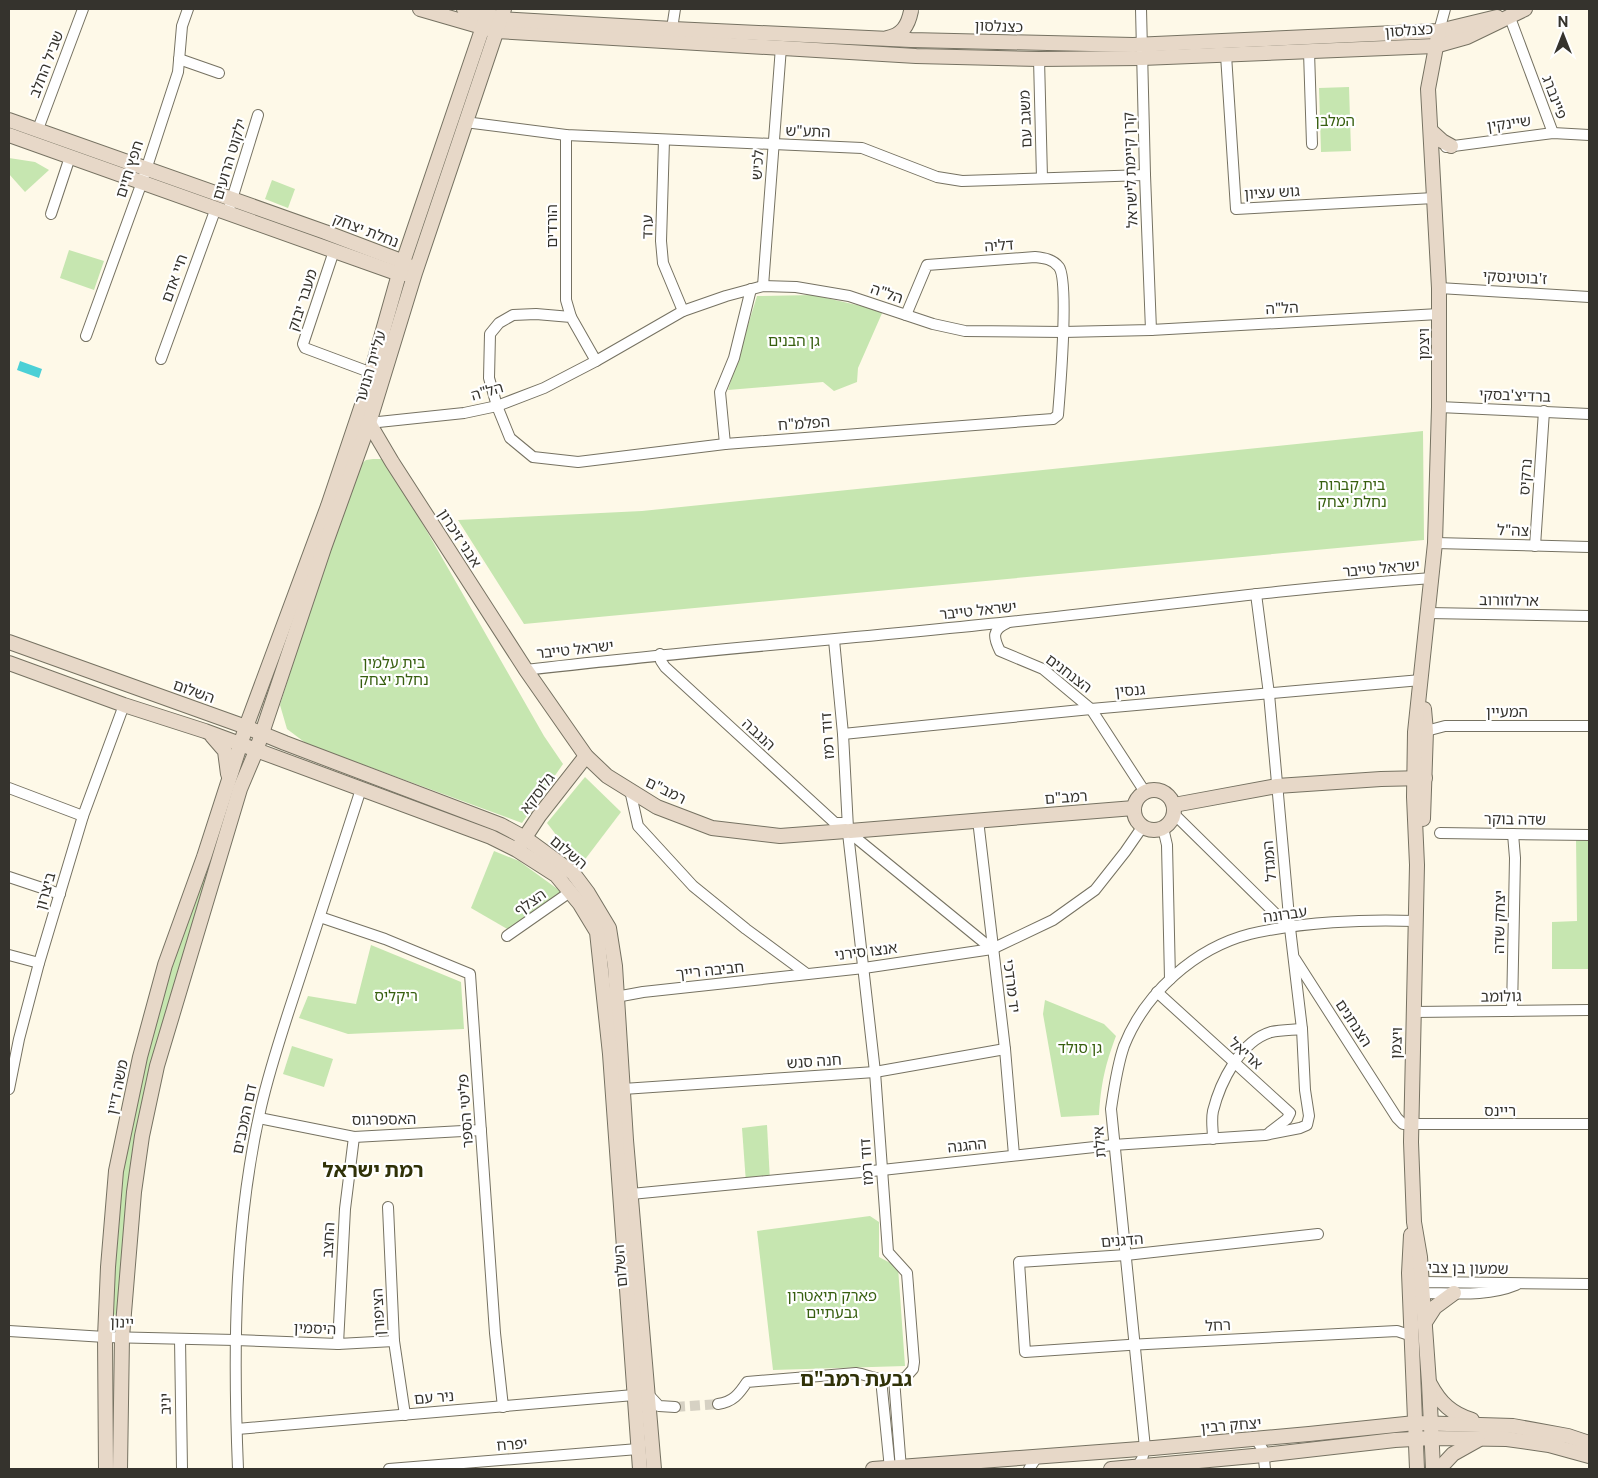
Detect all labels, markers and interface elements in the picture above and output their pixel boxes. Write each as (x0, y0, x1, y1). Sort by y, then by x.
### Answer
north arrow (1538, 10, 1588, 60)
text: N (1558, 14, 1568, 30)
street label: כצנלסון (975, 17, 1024, 35)
street label: כצנלסון (1384, 20, 1434, 40)
street label: שביל החלב (25, 28, 67, 100)
street label: פיינברג (1539, 73, 1571, 121)
street label: משגב עם (1015, 90, 1035, 148)
street label: קרן קיימת לישראל (1119, 112, 1141, 228)
park label: המלבן (1315, 112, 1355, 129)
street label: שיינקין (1486, 112, 1532, 134)
street label: ילקוט הרועים (209, 116, 249, 202)
street label: התע"ש (785, 122, 831, 140)
street label: חפץ חיים (112, 138, 146, 200)
street label: לכיש (747, 149, 767, 181)
street label: גוש עציון (1244, 182, 1301, 202)
street label: הורדים (543, 204, 560, 248)
street label: נחלת יצחק (331, 210, 401, 250)
street label: ערד (638, 214, 656, 240)
street label: דליה (984, 235, 1014, 255)
street label: חיי אדם (157, 252, 191, 304)
street label: מעבר יבוק (284, 267, 320, 333)
street label: ז'בוטינסקי (1482, 267, 1548, 287)
street label: הל"ה (869, 280, 905, 306)
street label: הל"ה (1265, 299, 1299, 317)
street label: עליית הנוער (351, 328, 389, 406)
street label: ויצמן (1415, 328, 1432, 360)
park label: גן הבנים (768, 332, 820, 349)
street label: הל"ה (469, 378, 505, 404)
street label: ברדיצ'בסקי (1479, 385, 1552, 405)
street label: הפלמ"ח (777, 413, 831, 433)
street label: נרקיס (1515, 458, 1535, 496)
park label: בית קברות נחלת יצחק (1317, 476, 1387, 510)
street label: אבני זיכרון (435, 506, 485, 570)
street label: צה"ל (1497, 521, 1529, 539)
street label: ישראל טייבר (1342, 556, 1420, 580)
street label: ארלוזורוב (1479, 591, 1539, 609)
street label: ישראל טייבר (939, 598, 1017, 622)
street label: ישראל טייבר (536, 637, 614, 661)
street label: הצנחנים (1043, 650, 1095, 696)
park label: בית עלמין נחלת יצחק (359, 654, 429, 688)
street label: השלום (171, 676, 217, 706)
street label: גנסין (1114, 680, 1146, 700)
street label: המעיין (1486, 703, 1528, 720)
street label: דוד רמז (817, 712, 837, 760)
street label: הנגבה (739, 715, 779, 753)
street label: גלוסקא (516, 769, 558, 817)
street label: רמב"ם (643, 773, 689, 807)
street label: רמב"ם (1044, 787, 1088, 807)
street label: שדה בוקר (1484, 810, 1546, 828)
street label: השלום (547, 832, 591, 872)
street label: המגדל (1259, 840, 1279, 882)
street label: ביצרון (32, 870, 59, 912)
street label: הצלף (511, 885, 549, 919)
street label: יצחק שדה (1490, 890, 1508, 954)
street label: עברונה (1262, 902, 1308, 926)
street label: אנצו סירני (834, 939, 898, 963)
street label: חביבה רייך (675, 958, 745, 982)
street label: יד מרדכי (1000, 958, 1024, 1014)
park label: ריקליס (374, 987, 418, 1004)
street label: גולומב (1480, 987, 1522, 1005)
street label: הצנחנים (1332, 996, 1376, 1050)
street label: ויצמן (1387, 1027, 1405, 1059)
street label: אריאל (1226, 1034, 1266, 1072)
park label: גן סולד (1058, 1039, 1103, 1056)
street label: חנה סנש (786, 1051, 842, 1071)
street label: משה דיין (103, 1058, 131, 1116)
street label: פליטי הספר (454, 1073, 476, 1149)
street label: דם המכבים (228, 1082, 260, 1156)
street label: ריינס (1484, 1102, 1516, 1119)
street label: האספרגוס (351, 1110, 417, 1128)
street label: אילת (1089, 1126, 1109, 1158)
street label: ההגנה (946, 1134, 988, 1156)
street label: דוד רמז (856, 1138, 876, 1186)
district label: רמת ישראל (322, 1158, 424, 1182)
street label: החצב (319, 1222, 337, 1258)
street label: הדגנים (1100, 1230, 1144, 1250)
street label: השלום (610, 1244, 630, 1288)
street label: שמעון בן צבי (1427, 1259, 1509, 1277)
park label: פארק תיאטרון גבעתיים (787, 1287, 877, 1321)
street label: הציפורן (368, 1288, 388, 1336)
street label: יינון (110, 1313, 134, 1331)
street label: רחל (1205, 1316, 1231, 1334)
street label: היסמין (293, 1319, 337, 1337)
district label: גבעת רמב"ם (800, 1367, 912, 1391)
street label: ניר עם (413, 1387, 455, 1407)
street label: יניב (156, 1393, 174, 1415)
street label: יצחק רבין (1200, 1414, 1262, 1436)
street label: יפרח (496, 1434, 528, 1454)

